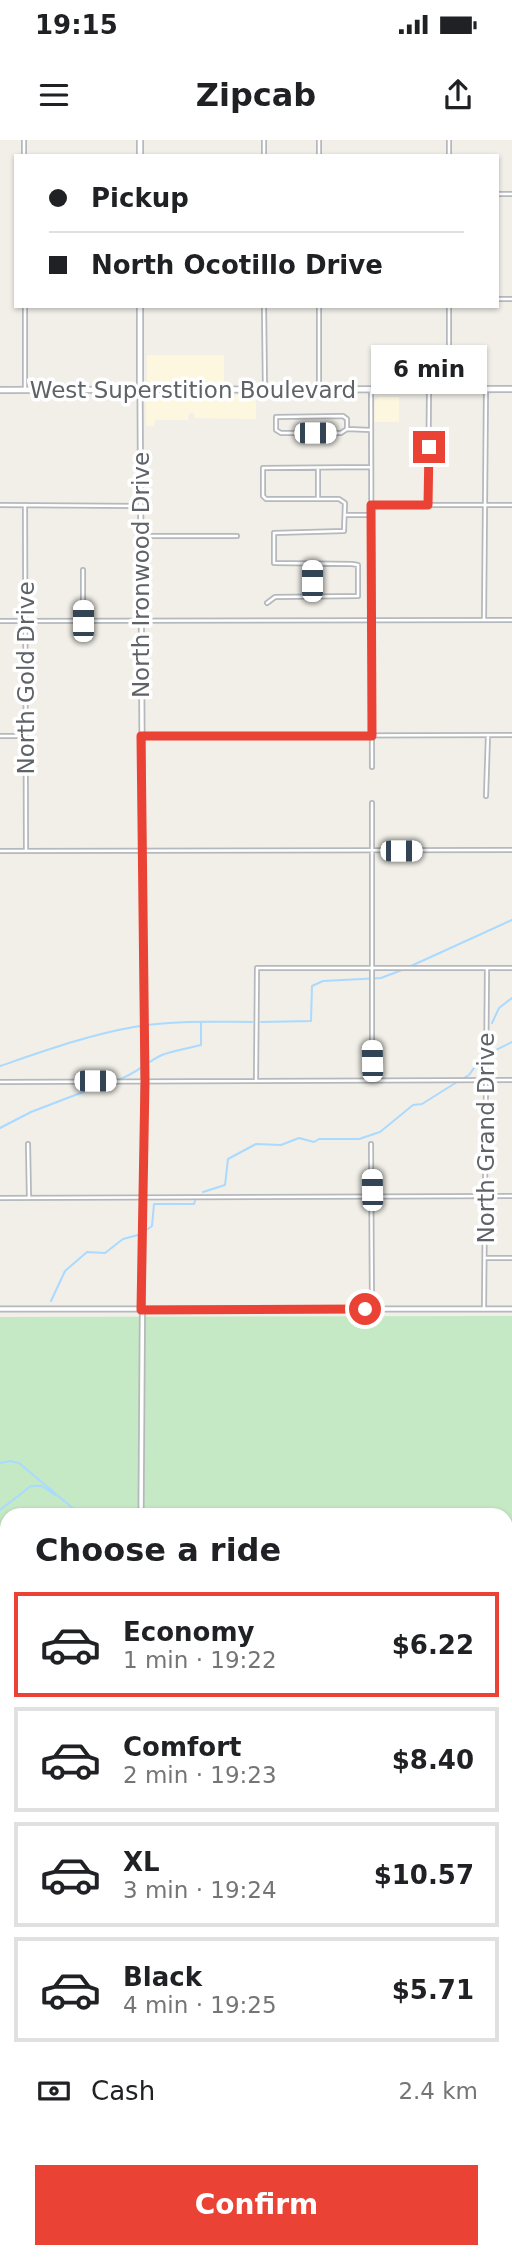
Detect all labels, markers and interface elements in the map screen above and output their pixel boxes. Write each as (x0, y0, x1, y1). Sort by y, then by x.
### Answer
text: 19:15 (35, 10, 118, 40)
icon: menu (35, 76, 73, 114)
text: Zipcab (196, 76, 316, 114)
icon: share (439, 76, 477, 114)
text: Pickup (91, 183, 189, 213)
text: North Ocotillo Drive (91, 250, 383, 280)
callout: 6 min (371, 345, 487, 394)
text: 6 min (393, 356, 465, 382)
street label: West Superstition Boulevard (30, 377, 356, 403)
car (295, 423, 337, 444)
route end (413, 431, 445, 463)
street label: North Ironwood Drive (128, 452, 154, 698)
car (302, 560, 323, 602)
street label: North Gold Drive (13, 581, 39, 775)
car (73, 600, 94, 642)
car (381, 841, 423, 862)
street label: North Grand Drive (473, 1033, 499, 1243)
car (362, 1040, 383, 1082)
car (75, 1071, 117, 1092)
car (362, 1169, 383, 1211)
route start (349, 1293, 381, 1325)
text: Choose a ride (35, 1531, 281, 1569)
icon: car (39, 1613, 102, 1676)
text: Economy (123, 1617, 254, 1647)
text: $6.22 (392, 1630, 474, 1660)
text: 1 min · 19:22 (123, 1647, 277, 1673)
icon: car (39, 1728, 102, 1791)
text: Comfort (123, 1732, 241, 1762)
text: $8.40 (392, 1745, 474, 1775)
text: 2 min · 19:23 (123, 1762, 277, 1788)
icon: car (39, 1843, 102, 1906)
text: XL (123, 1847, 160, 1877)
text: $10.57 (374, 1860, 474, 1890)
text: 3 min · 19:24 (123, 1877, 277, 1903)
icon: car (39, 1958, 102, 2021)
text: Black (123, 1962, 202, 1992)
text: $5.71 (392, 1975, 474, 2005)
text: 4 min · 19:25 (123, 1992, 277, 2018)
icon: cash (35, 2072, 73, 2110)
text: Cash (91, 2076, 155, 2106)
text: 2.4 km (398, 2078, 478, 2104)
button: Confirm (35, 2165, 478, 2245)

